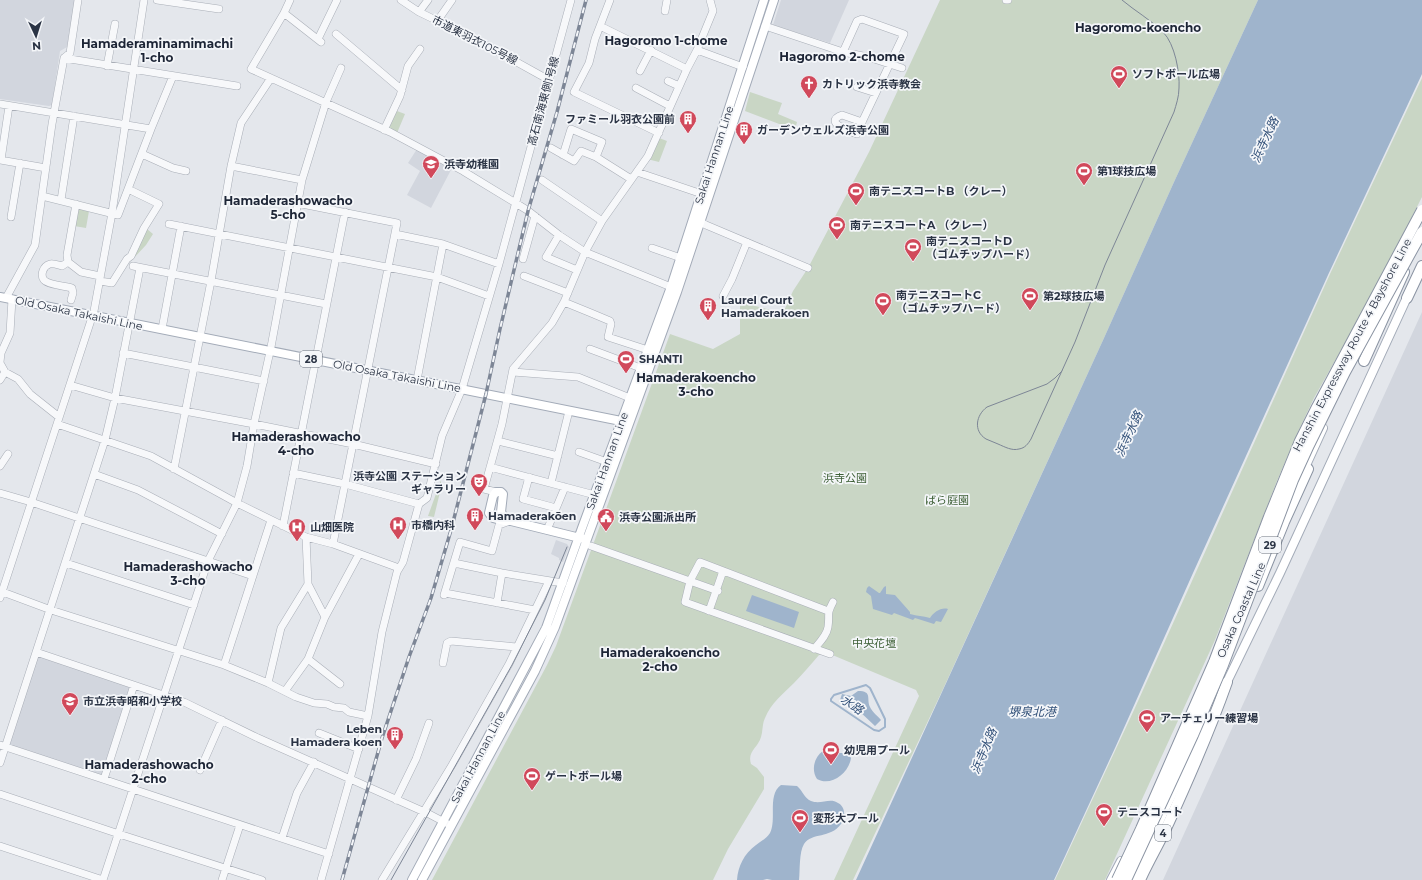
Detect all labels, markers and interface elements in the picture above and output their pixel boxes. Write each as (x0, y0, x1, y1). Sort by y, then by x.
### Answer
street label: 市道東羽衣105号線 (430, 12, 520, 68)
north arrow (16, 16, 56, 56)
district label: Hagoromo-koencho (1075, 20, 1201, 35)
district label: Hagoromo 1-chome (604, 33, 728, 48)
district label: Hamaderaminamimachi 1-cho (81, 36, 233, 65)
text: N (32, 39, 42, 53)
district label: Hagoromo 2-chome (779, 49, 905, 64)
street label: 高石南海東側1号線 (524, 55, 562, 147)
sports icon: ソフトボール広場 (1109, 64, 1129, 89)
place label: ソフトボール広場 (1132, 67, 1220, 81)
church icon: カトリック浜寺教会 (799, 74, 819, 99)
place label: カトリック浜寺教会 (822, 77, 921, 91)
street label: Sakai Hannan Line (691, 104, 737, 206)
building icon: ファミール羽衣公園前 (678, 109, 698, 134)
place label: ファミール羽衣公園前 (565, 112, 675, 126)
water label: 浜寺水路 (1248, 114, 1282, 165)
building icon: ガーデンウェルズ浜寺公園 (734, 120, 754, 145)
place label: ガーデンウェルズ浜寺公園 (757, 123, 889, 137)
school or university icon: 浜寺幼稚園 (421, 154, 441, 179)
place label: 浜寺幼稚園 (444, 157, 499, 171)
sports icon: 第1球技広場 (1074, 161, 1094, 186)
place label: 第1球技広場 (1097, 164, 1156, 178)
sports icon: 南テニスコートB （クレー） (846, 181, 866, 206)
place label: 南テニスコートB （クレー） (869, 184, 1013, 198)
district label: Hamaderashowacho 5-cho (223, 193, 353, 222)
sports icon: 南テニスコートA （クレー） (827, 215, 847, 240)
place label: 南テニスコートA （クレー） (850, 218, 994, 232)
place label: 南テニスコートD （ゴムチップハード） (926, 234, 1036, 261)
street label: Hanshin Expressway Route 4 Bayshore Line (1290, 236, 1415, 454)
sports icon: 南テニスコートD （ゴムチップハード） (903, 237, 923, 262)
sports icon: 第2球技広場 (1020, 286, 1040, 311)
place label: 南テニスコートC （ゴムチップハード） (896, 288, 1006, 315)
place label: 第2球技広場 (1043, 289, 1105, 303)
sports icon: 南テニスコートC （ゴムチップハード） (873, 291, 893, 316)
street label: Old Osaka Takaishi Line (14, 293, 144, 333)
place label: Laurel Court Hamaderakoen (721, 293, 809, 320)
building icon: Laurel Court Hamaderakoen (698, 296, 718, 321)
sports icon: SHANTI (616, 349, 636, 374)
road number: 28 (300, 351, 322, 367)
place label: SHANTI (639, 352, 683, 366)
street label: Old Osaka Takaishi Line (332, 357, 462, 395)
district label: Hamaderakoencho 3-cho (636, 370, 756, 399)
water label: 浜寺水路 (1112, 408, 1146, 459)
street label: Sakai Hannan Line (583, 410, 631, 512)
district label: Hamaderashowacho 4-cho (231, 429, 361, 458)
place label: 浜寺公園 ステーション ギャラリー (353, 469, 466, 496)
park label: 浜寺公園 (823, 471, 867, 485)
theatre icon: 浜寺公園 ステーション ギャラリー (469, 472, 489, 497)
park label: ばら庭園 (925, 493, 969, 507)
building icon: Hamaderakōen (465, 506, 485, 531)
public building icon: 浜寺公園派出所 (596, 507, 616, 532)
place label: Hamaderakōen (488, 509, 576, 523)
place label: 浜寺公園派出所 (619, 510, 696, 524)
hospital icon: 市橋内科 (388, 515, 408, 540)
hospital icon: 山畑医院 (287, 517, 307, 542)
place label: 市橋内科 (411, 518, 455, 532)
place label: 山畑医院 (310, 520, 354, 534)
road number: 29 (1259, 537, 1281, 553)
district label: Hamaderashowacho 3-cho (123, 559, 253, 588)
street label: Osaka Coastal Line (1214, 560, 1269, 660)
park label: 中央花壇 (852, 636, 896, 650)
district label: Hamaderakoencho 2-cho (600, 645, 720, 674)
school or university icon: 市立浜寺昭和小学校 (60, 691, 80, 716)
water label: 水路 (838, 692, 867, 718)
place label: 市立浜寺昭和小学校 (83, 694, 182, 708)
water label: 堺泉北港 (1008, 704, 1058, 719)
street label: Sakai Hannan Line (448, 708, 508, 806)
sports icon: アーチェリー練習場 (1137, 708, 1157, 733)
place label: アーチェリー練習場 (1160, 711, 1258, 725)
place label: Leben Hamadera koen (290, 722, 382, 749)
building icon: Leben Hamadera koen (385, 725, 405, 750)
water label: 浜寺水路 (967, 725, 1000, 776)
sports icon: 幼児用プール (821, 740, 841, 765)
place label: 幼児用プール (844, 743, 910, 757)
district label: Hamaderashowacho 2-cho (84, 757, 214, 786)
sports icon: ゲートボール場 (522, 766, 542, 791)
place label: ゲートボール場 (545, 769, 622, 783)
sports icon: テニスコート (1094, 802, 1114, 827)
place label: テニスコート (1117, 805, 1183, 819)
sports icon: 変形大プール (790, 808, 810, 833)
place label: 変形大プール (813, 811, 879, 825)
road number: 4 (1155, 825, 1171, 841)

